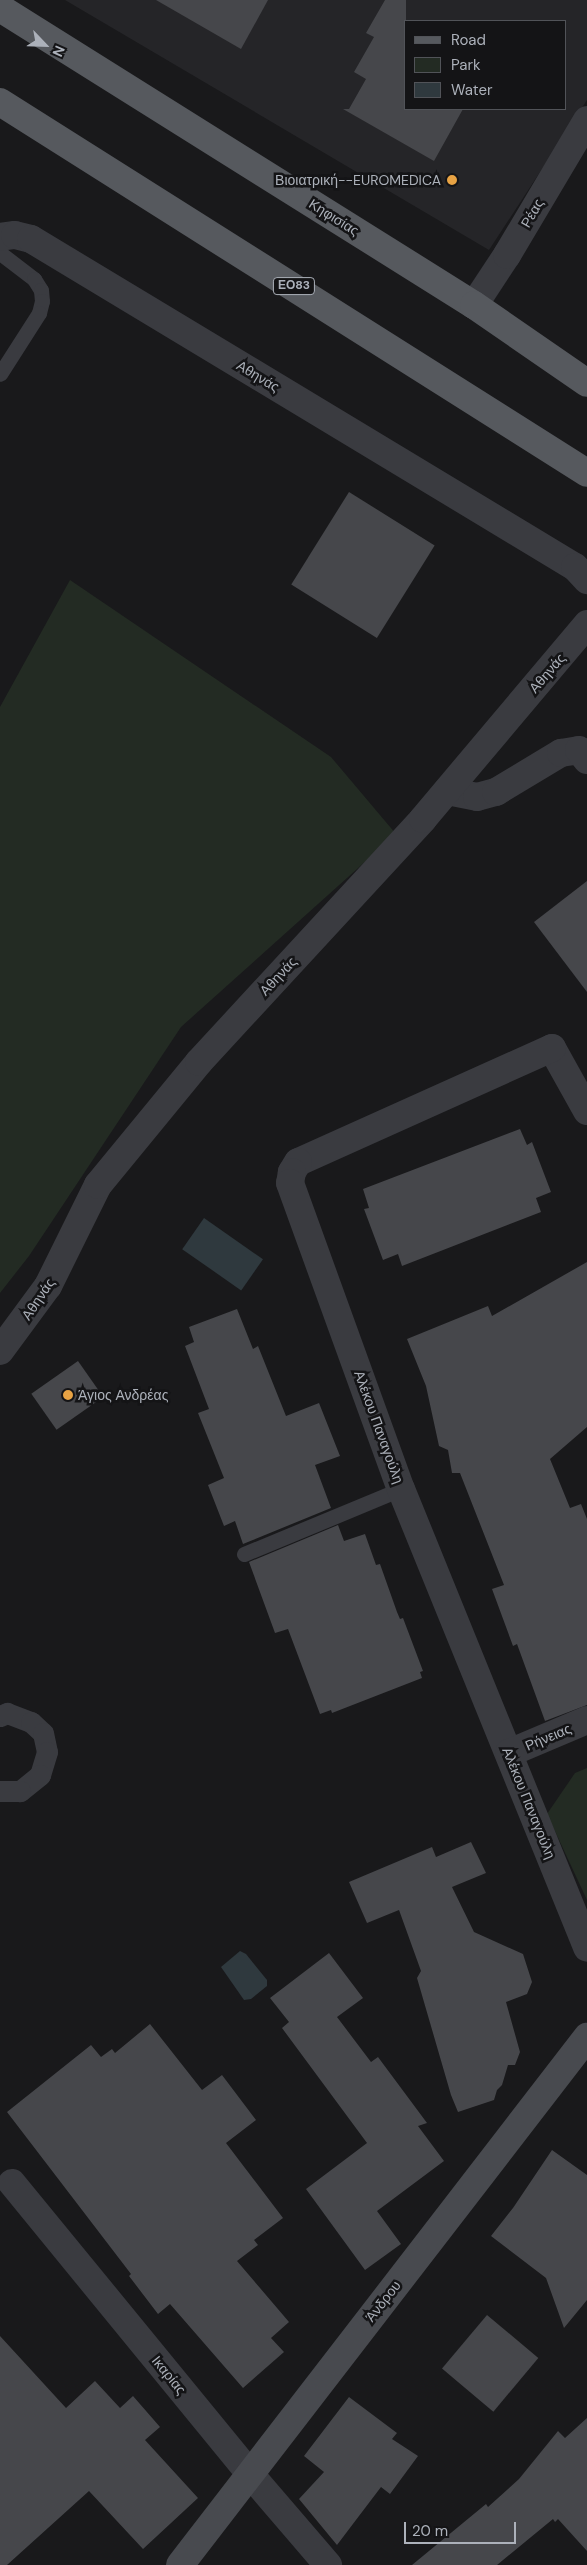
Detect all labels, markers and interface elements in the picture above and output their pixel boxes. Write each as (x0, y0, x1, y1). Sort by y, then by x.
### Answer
north arrow (20, 20, 70, 70)
legend (404, 20, 567, 110)
text: Road (451, 30, 486, 50)
text: N (48, 43, 69, 59)
text: Park (451, 55, 481, 75)
text: Water (451, 80, 492, 100)
place label: Βιοιατρική--EUROMEDICA (275, 172, 441, 188)
marker: Βιοιατρική--EUROMEDICA (445, 173, 459, 187)
street label: Κηφισίας (306, 195, 362, 239)
street label: Ρέας (517, 196, 547, 230)
road number: ΕΟ83 (273, 276, 315, 296)
street label: Αθηνάς (234, 357, 282, 395)
street label: Αθηνάς (525, 650, 569, 696)
street label: Αθηνάς (256, 953, 300, 999)
street label: Αθηνάς (18, 1275, 58, 1323)
street label: Αλέκου Παναγούλη (351, 1368, 407, 1486)
place label: Άγιος Ανδρέας (78, 1387, 168, 1403)
marker: Άγιος Ανδρέας (62, 1389, 74, 1401)
street label: Ρήνειας (522, 1720, 574, 1754)
street label: Αλέκου Παναγούλη (499, 1745, 559, 1861)
street label: Άνδρου (362, 2277, 404, 2325)
street label: Ικαρίας (148, 2352, 190, 2398)
scale bar (407, 2512, 520, 2544)
text: 20 m (412, 2521, 448, 2541)

